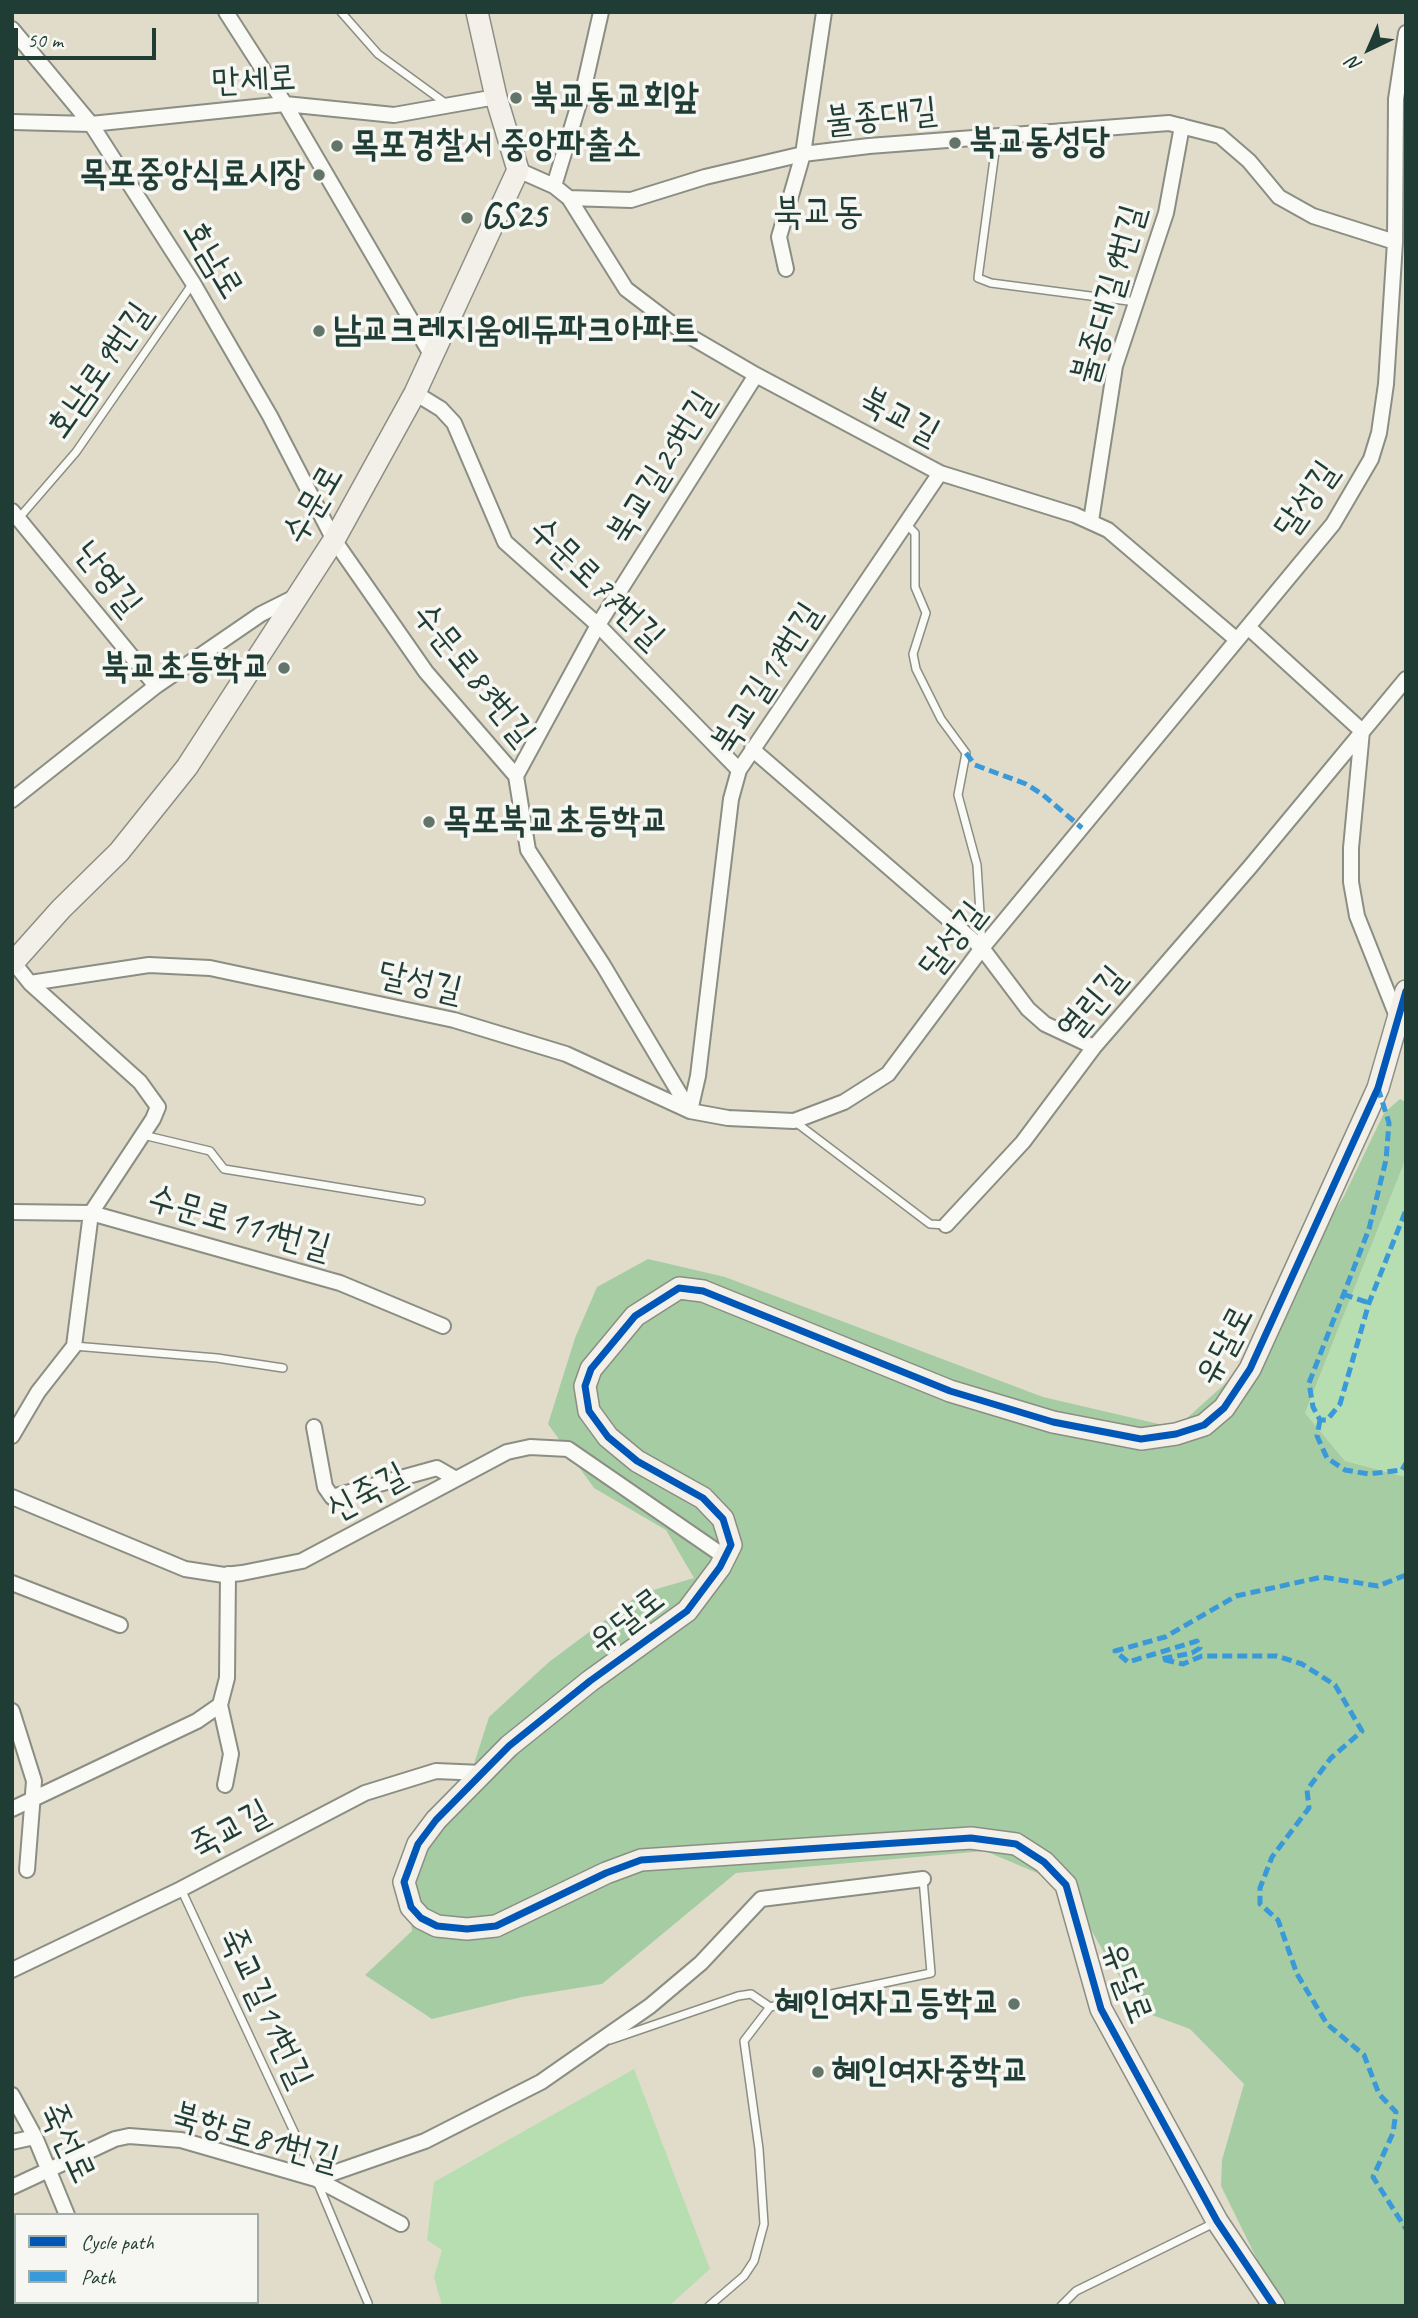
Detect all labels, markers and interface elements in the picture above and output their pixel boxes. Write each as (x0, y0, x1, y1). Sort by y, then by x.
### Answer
scale bar (18, 14, 159, 58)
north arrow (1334, 14, 1404, 84)
text: 50 m (27, 27, 63, 53)
text: N (1342, 51, 1367, 77)
street label: 만세로 (211, 58, 297, 104)
place label: 북교동교회앞 (530, 77, 699, 119)
marker: 북교동교회앞 (508, 90, 524, 106)
street label: 불종대길 (823, 90, 939, 144)
place label: 북교동성당 (969, 122, 1110, 164)
place label: 목포경찰서 중앙파출소 (351, 125, 641, 167)
marker: 북교동성당 (947, 135, 963, 151)
marker: 목포경찰서 중앙파출소 (329, 138, 345, 154)
place label: 목포중앙식료시장 (80, 154, 305, 196)
marker: 목포중앙식료시장 (311, 167, 327, 183)
district label: 북교동 (772, 190, 864, 236)
place label: GS25 (481, 197, 546, 239)
street label: 불종대길9번길 (1064, 200, 1156, 390)
marker: GS25 (459, 210, 475, 226)
street label: 호남로 (172, 213, 252, 307)
street label: 호남로9번길 (38, 295, 162, 447)
place label: 남교크레지움에듀파크아파트 (333, 310, 699, 352)
marker: 남교크레지움에듀파크아파트 (311, 323, 327, 339)
street label: 북교길 (852, 379, 946, 455)
street label: 북교길25번길 (599, 384, 725, 552)
street label: 달성길 (1266, 453, 1348, 547)
street label: 수문로 (275, 458, 353, 552)
street label: 수문로77번길 (519, 509, 673, 659)
street label: 난영길 (64, 533, 150, 625)
street label: 수문로83번길 (402, 595, 544, 755)
street label: 북교길17번길 (702, 595, 832, 763)
place label: 북교초등학교 (101, 647, 270, 689)
marker: 북교초등학교 (276, 660, 292, 676)
place label: 목포북교초등학교 (443, 801, 668, 843)
marker: 목포북교초등학교 (421, 814, 437, 830)
street label: 달성길 (910, 894, 996, 986)
street label: 달성길 (374, 953, 466, 1013)
street label: 열린길 (1050, 958, 1136, 1050)
street label: 수문로111번길 (143, 1178, 335, 1270)
street label: 유달로 (1187, 1299, 1263, 1393)
street label: 신죽길 (320, 1455, 414, 1531)
street label: 유달로 (581, 1579, 673, 1663)
street label: 죽교길 (183, 1792, 277, 1868)
street label: 죽교길11번길 (210, 1921, 320, 2095)
street label: 유달로 (1091, 1936, 1161, 2030)
place label: 혜인여자고등학교 (775, 1983, 1000, 2025)
marker: 혜인여자고등학교 (1006, 1996, 1022, 2012)
place label: 혜인여자중학교 (832, 2051, 1029, 2093)
marker: 혜인여자중학교 (810, 2064, 826, 2080)
street label: 북항로81번길 (166, 2094, 344, 2182)
street label: 죽선로 (30, 2096, 104, 2190)
legend (14, 2213, 259, 2304)
text: Cycle path (81, 2229, 154, 2255)
text: Path (81, 2264, 116, 2290)

